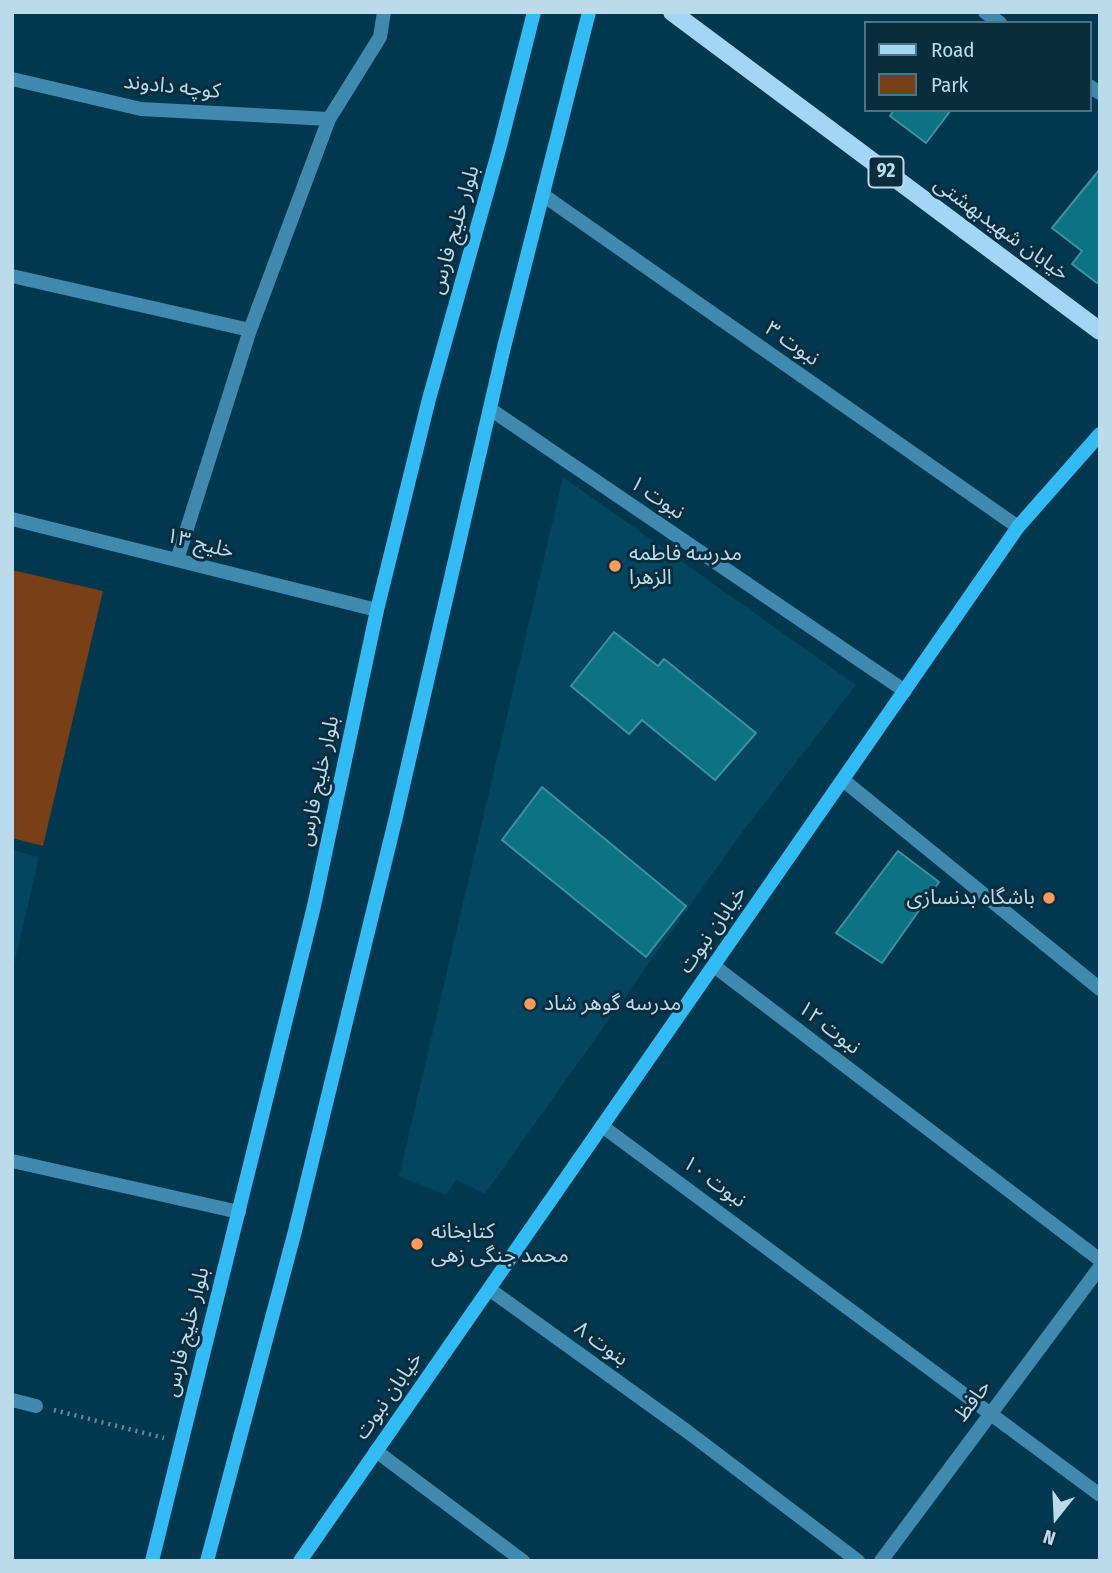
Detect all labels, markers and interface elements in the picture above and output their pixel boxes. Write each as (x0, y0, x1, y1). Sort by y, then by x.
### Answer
legend (864, 21, 1091, 112)
text: Road (931, 37, 975, 63)
street label: کوچه دادوند (122, 69, 222, 105)
text: Park (931, 72, 968, 98)
road number: 92 (868, 156, 903, 188)
street label: بلوار خلیج فارس (425, 163, 485, 297)
street label: خیابان شهیدبهشتی (928, 172, 1074, 286)
street label: نبوت ۳ (760, 316, 824, 372)
street label: نبوت ۱ (625, 471, 689, 525)
street label: خلیج ۱۳ (163, 523, 237, 565)
place label: مدرسه فاطمه الزهرا (629, 541, 742, 591)
marker: مدرسه فاطمه الزهرا (607, 558, 623, 574)
street label: بلوار خلیج فارس (293, 714, 345, 848)
street label: خیابان نبوت (674, 881, 752, 979)
place label: باشگاه بدنسازی (906, 885, 1035, 911)
marker: باشگاه بدنسازی (1041, 890, 1057, 906)
place label: مدرسه گوهر شاد (544, 991, 681, 1017)
marker: مدرسه گوهر شاد (522, 996, 538, 1012)
street label: نبوت ۱۲ (793, 996, 865, 1060)
street label: نبوت ۱۰ (677, 1150, 751, 1214)
place label: کتابخانه محمد جنگی زهی (431, 1219, 569, 1269)
marker: کتابخانه محمد جنگی زهی (409, 1236, 425, 1252)
street label: بلوار خلیج فارس (159, 1265, 215, 1399)
street label: بنوت ۸ (569, 1316, 633, 1372)
street label: خیابان نبوت (350, 1347, 428, 1445)
street label: حافظ (949, 1375, 997, 1427)
north arrow (1021, 1482, 1091, 1552)
text: N (1040, 1525, 1058, 1550)

